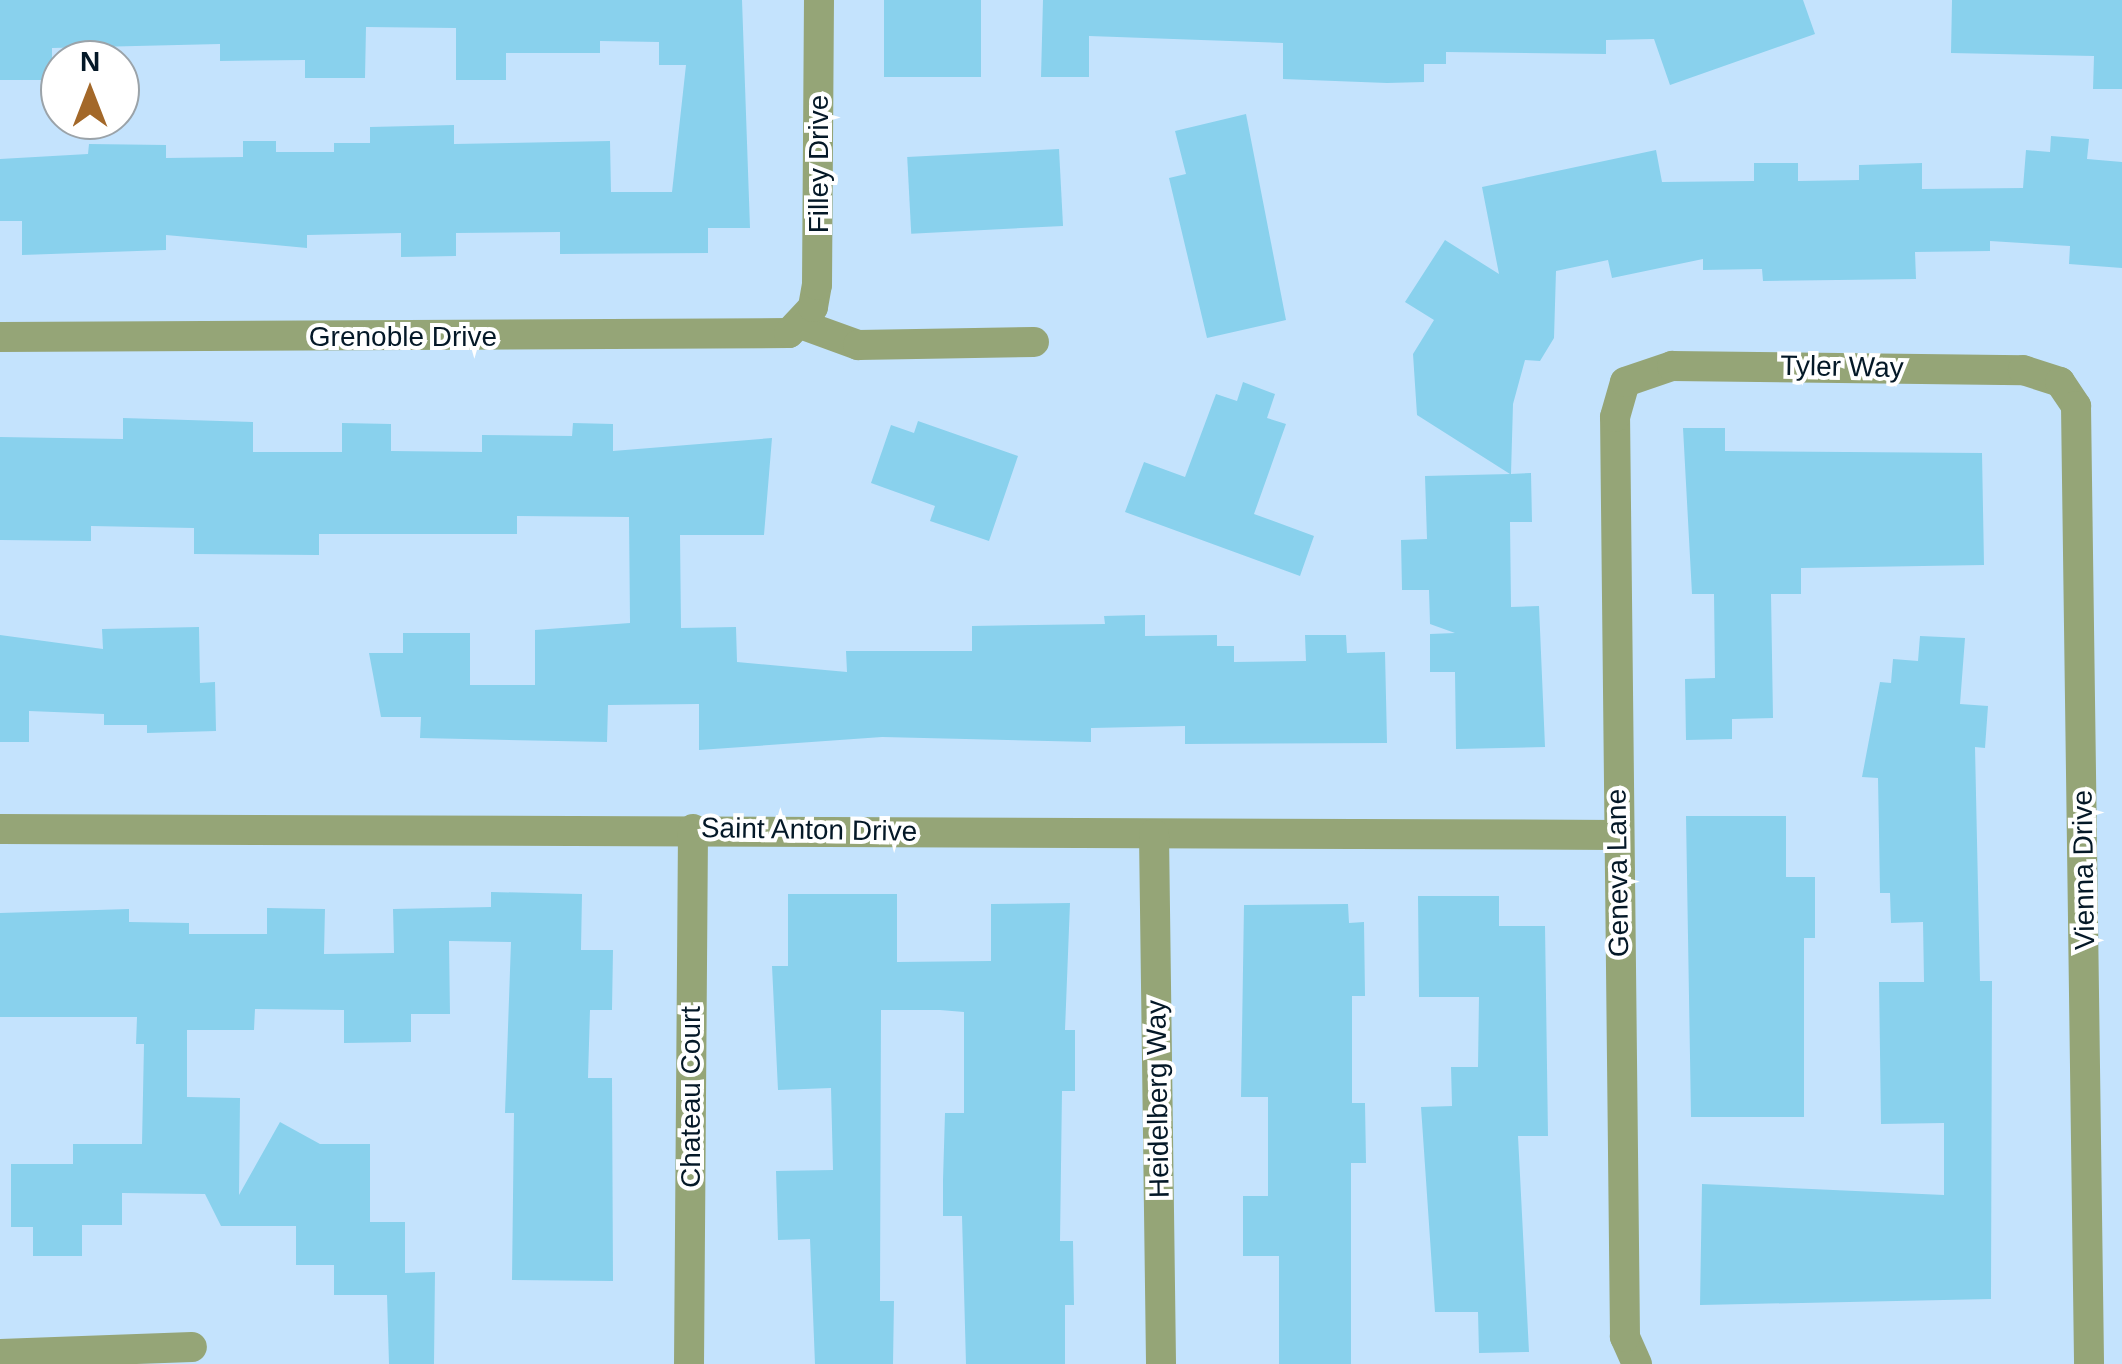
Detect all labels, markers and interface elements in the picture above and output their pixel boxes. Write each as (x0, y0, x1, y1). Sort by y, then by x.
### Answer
north arrow (40, 40, 140, 140)
text: N (80, 46, 100, 77)
street label: Filley Drive (802, 95, 836, 233)
street label: Grenoble Drive (309, 320, 497, 354)
street label: Tyler Way (1780, 349, 1904, 385)
street label: Geneva Lane (1600, 789, 1636, 957)
street label: Vienna Drive (2066, 790, 2102, 950)
street label: Saint Anton Drive (700, 811, 918, 849)
street label: Heidelberg Way (1139, 1000, 1177, 1198)
street label: Chateau Court (674, 1006, 708, 1188)

